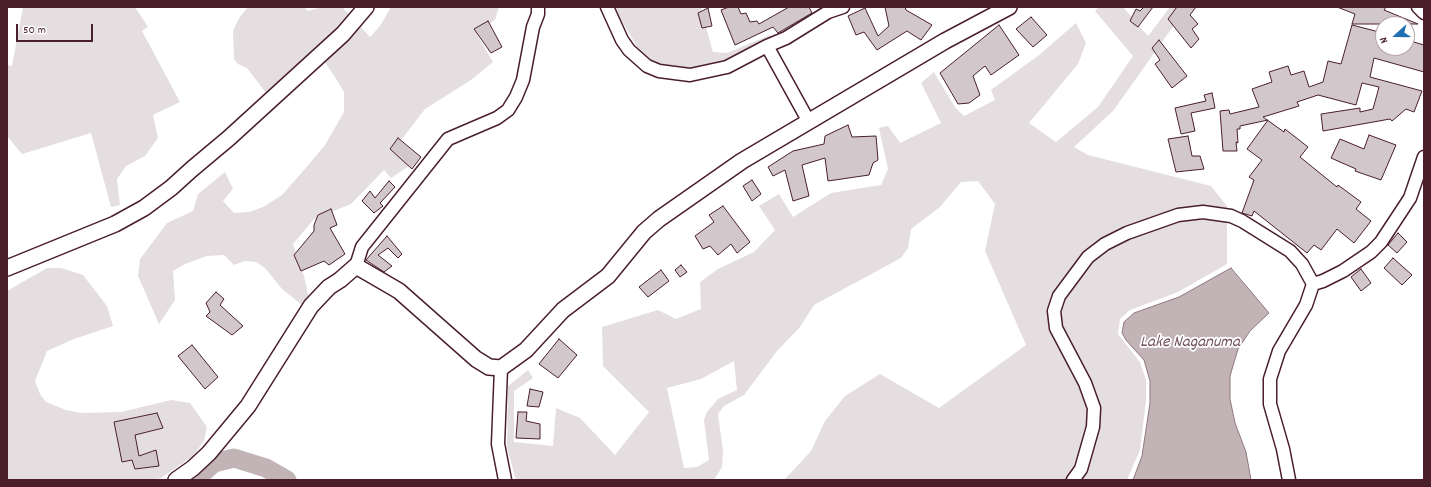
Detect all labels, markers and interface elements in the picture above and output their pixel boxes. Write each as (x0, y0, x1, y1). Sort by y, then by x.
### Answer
scale bar (18, 16, 95, 42)
north arrow (1375, 16, 1415, 56)
text: 50 m (23, 22, 46, 39)
text: N (1376, 35, 1393, 45)
water label: Lake Naganuma (1140, 334, 1240, 354)

